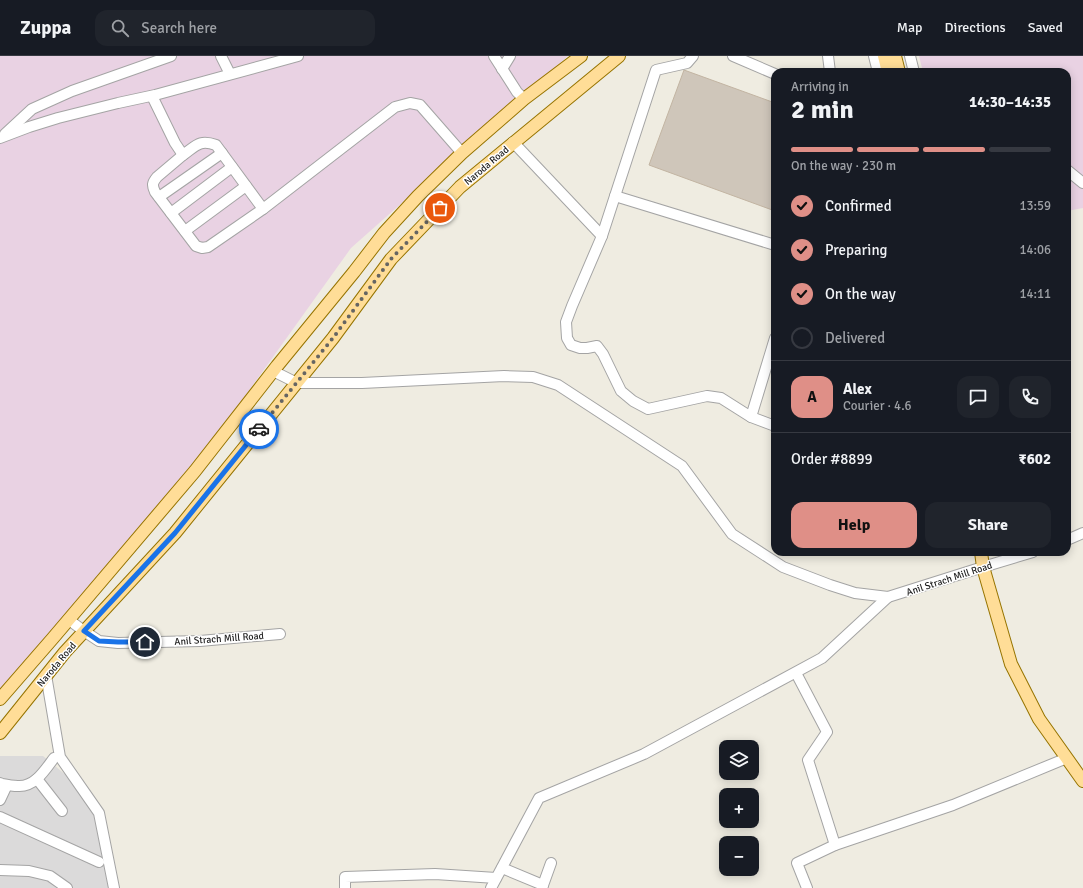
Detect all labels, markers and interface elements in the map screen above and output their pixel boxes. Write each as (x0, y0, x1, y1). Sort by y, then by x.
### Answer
search box (95, 10, 375, 46)
text: Zuppa (20, 16, 71, 40)
icon: search (109, 17, 131, 39)
text: Search here (141, 19, 217, 37)
text: Map (897, 19, 923, 36)
text: Directions (945, 19, 1006, 36)
text: Saved (1028, 19, 1063, 36)
text: Arriving in (791, 79, 849, 95)
text: 14:30–14:35 (969, 93, 1051, 111)
text: 2 min (791, 94, 854, 126)
street label: Naroda Road (462, 144, 511, 188)
text: On the way · 230 m (791, 158, 896, 174)
pin (423, 191, 457, 225)
icon: check (791, 195, 813, 217)
icon: bag (429, 197, 451, 219)
text: Confirmed (825, 197, 892, 215)
text: 13:59 (1019, 198, 1051, 214)
icon: check (791, 239, 813, 261)
text: Preparing (825, 241, 888, 259)
text: 14:06 (1019, 242, 1051, 258)
icon: check (791, 283, 813, 305)
text: On the way (825, 285, 896, 303)
text: 14:11 (1019, 286, 1051, 302)
text: Delivered (825, 329, 885, 347)
button: chat (957, 376, 999, 418)
button: phone (1009, 376, 1051, 418)
text: Alex (843, 380, 872, 398)
text: A (807, 388, 817, 406)
text: Courier · 4.6 (843, 398, 912, 414)
courier (239, 409, 279, 449)
icon: car (248, 418, 270, 440)
text: Order #8899 (791, 450, 873, 468)
text: ₹602 (1019, 450, 1051, 468)
button: Help (791, 502, 917, 548)
button: Share (925, 502, 1051, 548)
street label: Anil Strach Mill Road (905, 559, 994, 599)
pin (128, 625, 162, 659)
street label: Anil Strach Mill Road (174, 630, 264, 648)
icon: home (134, 631, 156, 653)
street label: Naroda Road (35, 640, 79, 689)
map controls (719, 740, 759, 876)
button: layers (719, 740, 759, 780)
button: + (719, 788, 759, 828)
button: − (719, 836, 759, 876)

